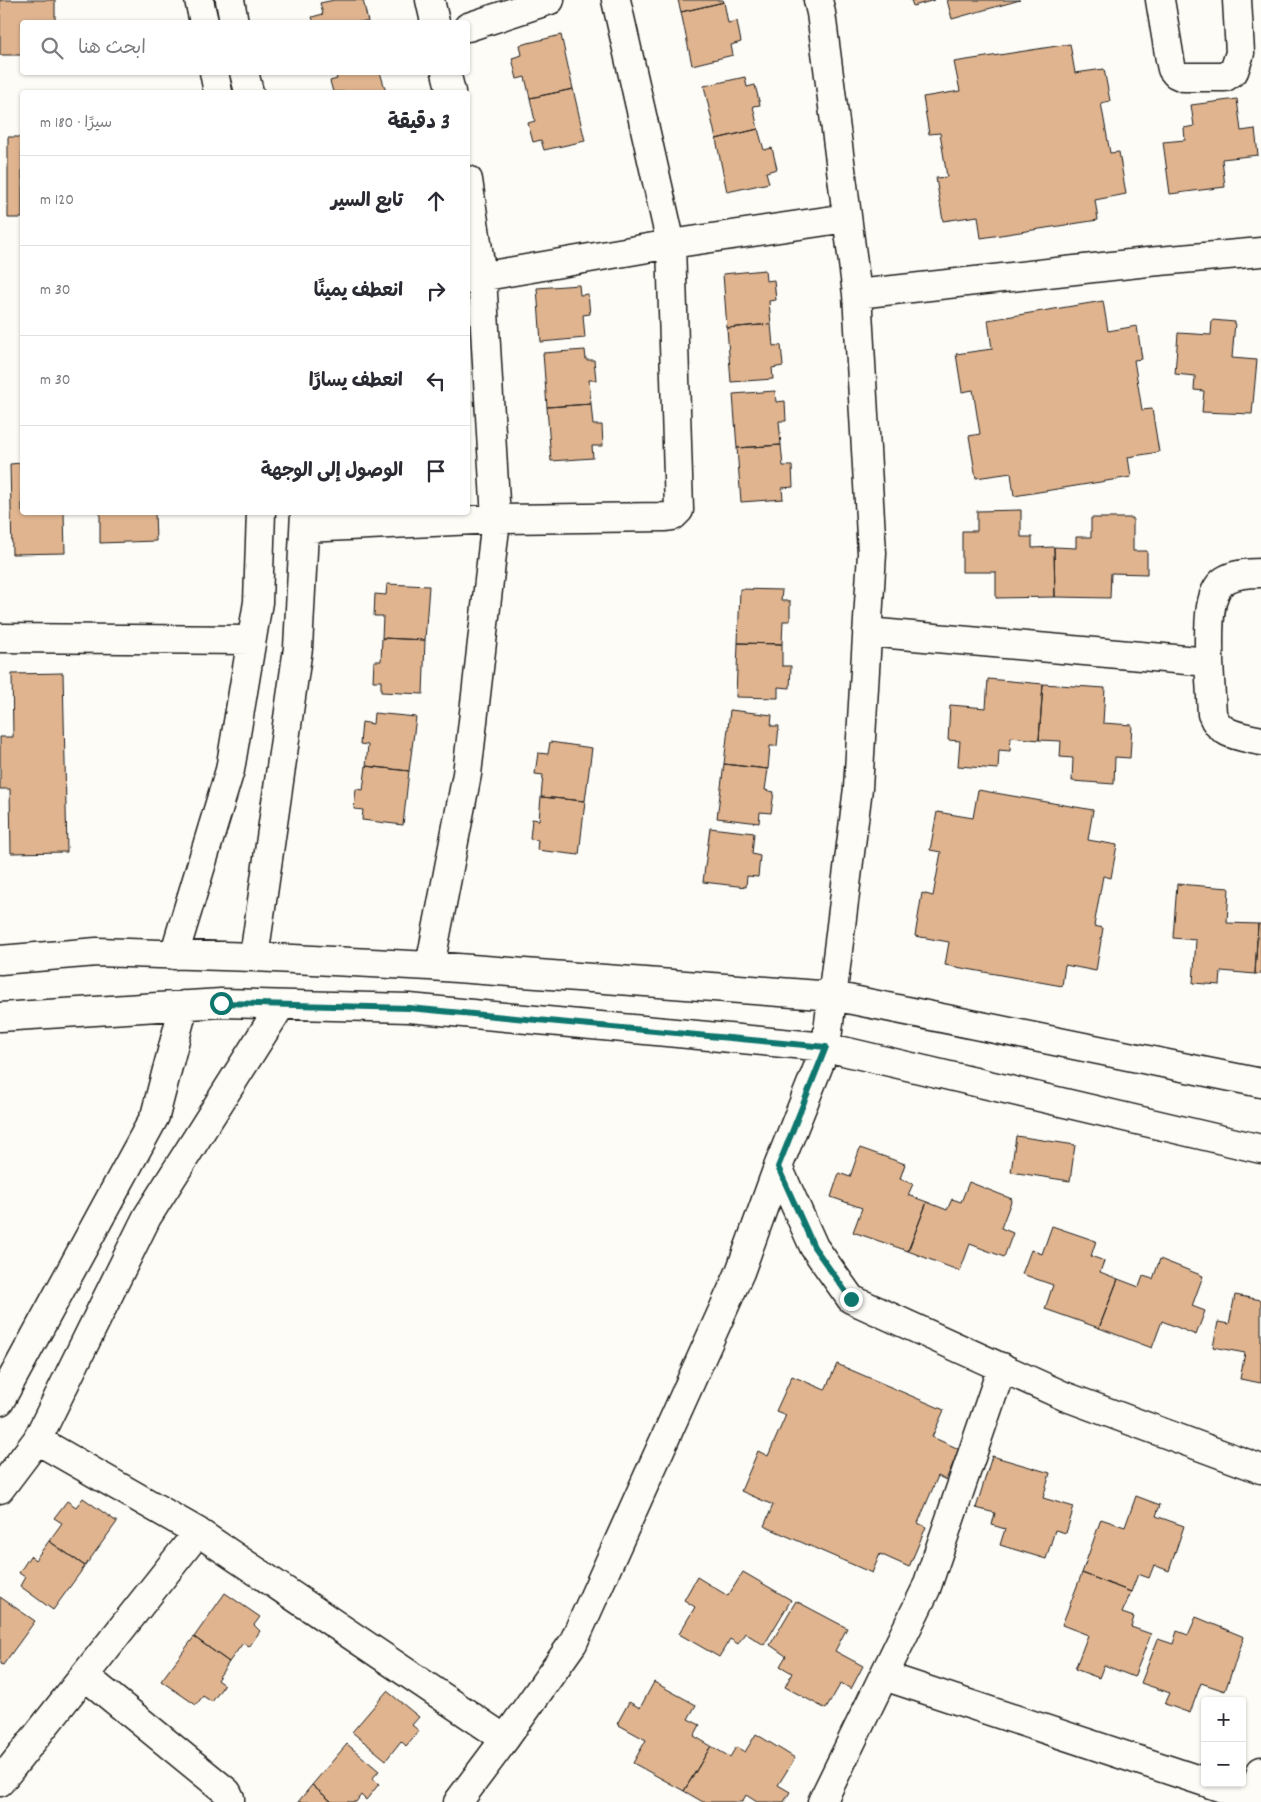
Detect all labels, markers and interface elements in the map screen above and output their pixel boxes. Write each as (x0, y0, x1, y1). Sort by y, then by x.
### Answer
search box (20, 20, 470, 75)
icon: search (38, 34, 66, 62)
text: ابحث هنا (78, 36, 146, 63)
text: 3 دقيقة (387, 109, 450, 139)
text: سيرًا · 180 m (40, 112, 112, 135)
icon: ahead (422, 187, 450, 215)
text: 120 m (40, 189, 74, 212)
text: تابع السير (331, 189, 403, 216)
icon: right (422, 277, 450, 305)
text: 30 m (40, 279, 71, 302)
text: انعطف يمينًا (314, 279, 403, 306)
icon: left (422, 367, 450, 395)
text: 30 m (40, 369, 71, 392)
text: انعطف يسارًا (309, 369, 403, 396)
icon: arrive (422, 457, 450, 485)
text: الوصول إلى الوجهة (261, 459, 403, 486)
route start (210, 992, 233, 1015)
route end (840, 1288, 863, 1311)
map controls (1201, 1697, 1246, 1787)
button: + (1201, 1697, 1246, 1742)
button: − (1201, 1742, 1246, 1787)

